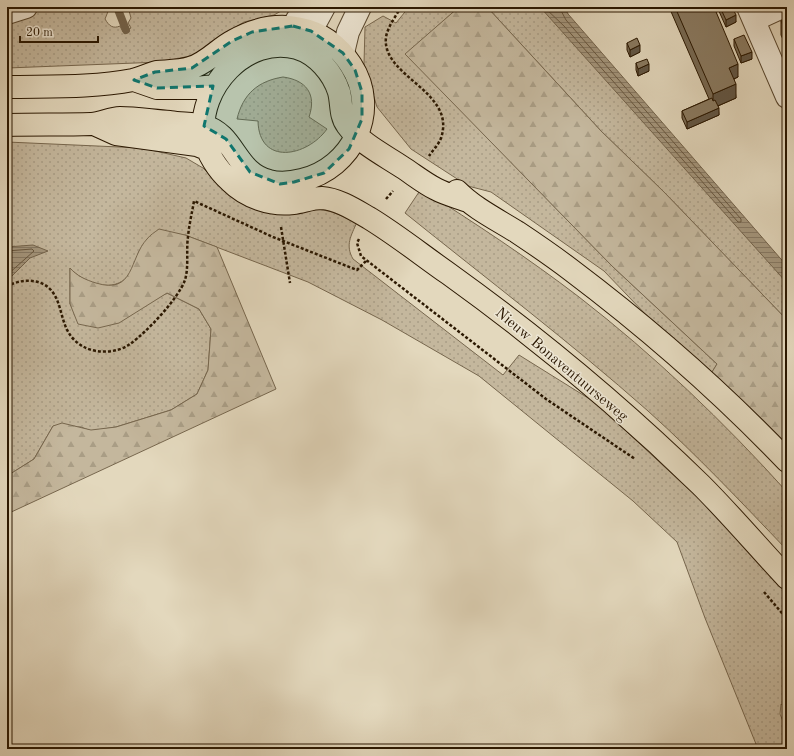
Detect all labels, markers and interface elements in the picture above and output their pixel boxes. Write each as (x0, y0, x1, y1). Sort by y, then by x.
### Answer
scale bar (20, 18, 98, 44)
text: 20 m (26, 27, 53, 39)
street label: Nieuw Bonaventuurseweg (492, 305, 630, 425)

